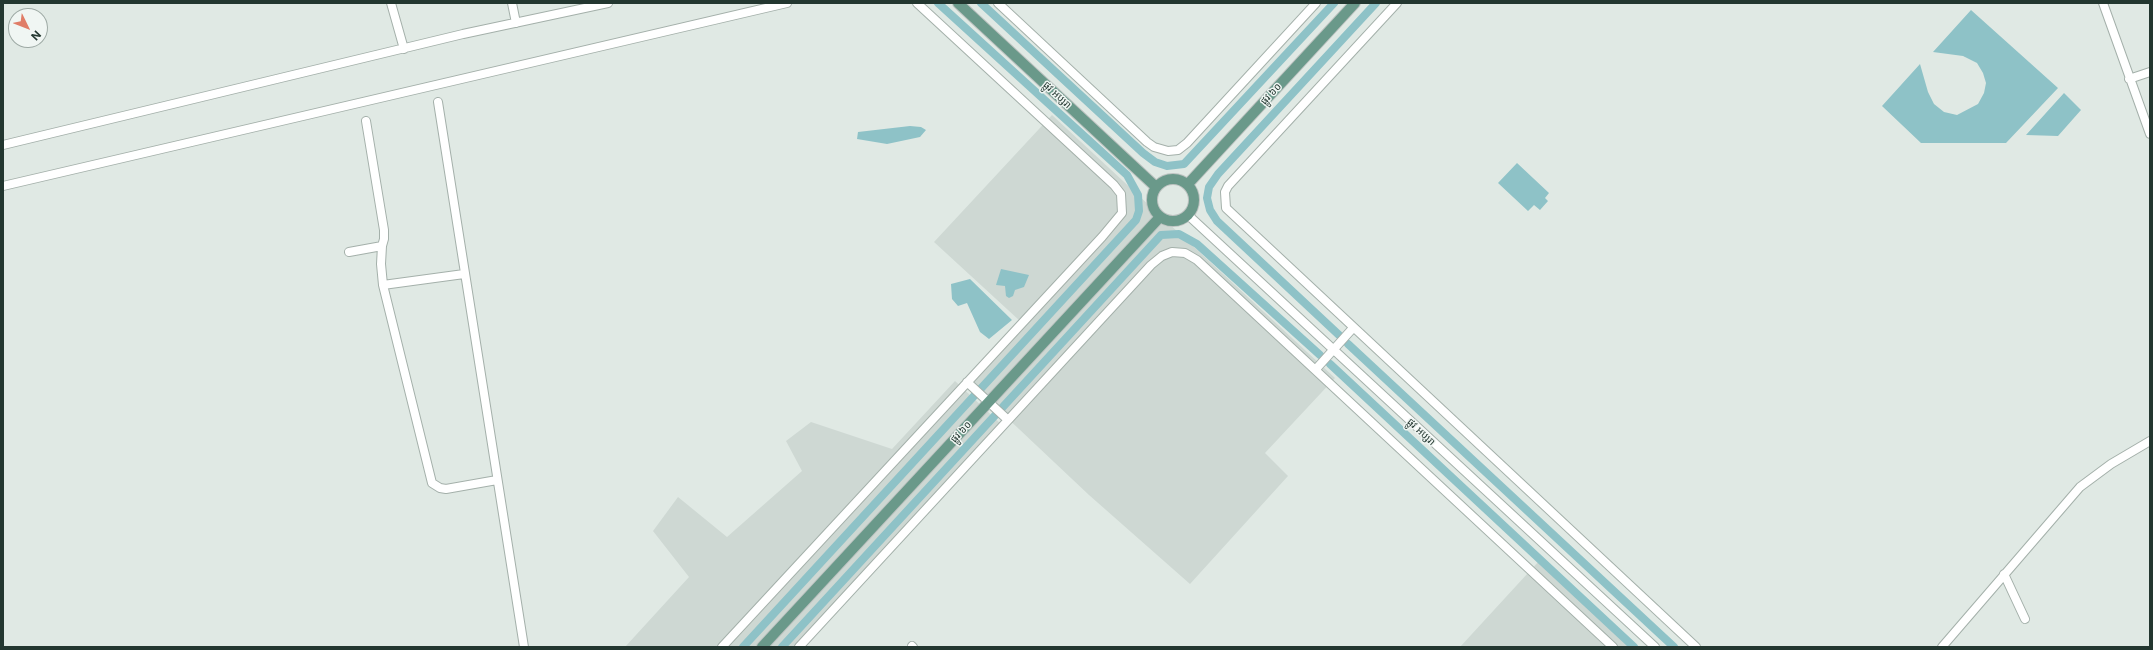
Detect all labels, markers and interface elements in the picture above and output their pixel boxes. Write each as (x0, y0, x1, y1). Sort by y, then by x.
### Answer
north arrow (8, 8, 48, 48)
text: N (28, 28, 44, 43)
street label: ផ្លូវ អប្សរា (1040, 79, 1074, 111)
street label: ផ្លូវ ៦០ (1258, 81, 1284, 107)
street label: ផ្លូវ អប្សរា (1404, 416, 1438, 448)
street label: ផ្លូវ ៦០ (948, 419, 974, 445)

